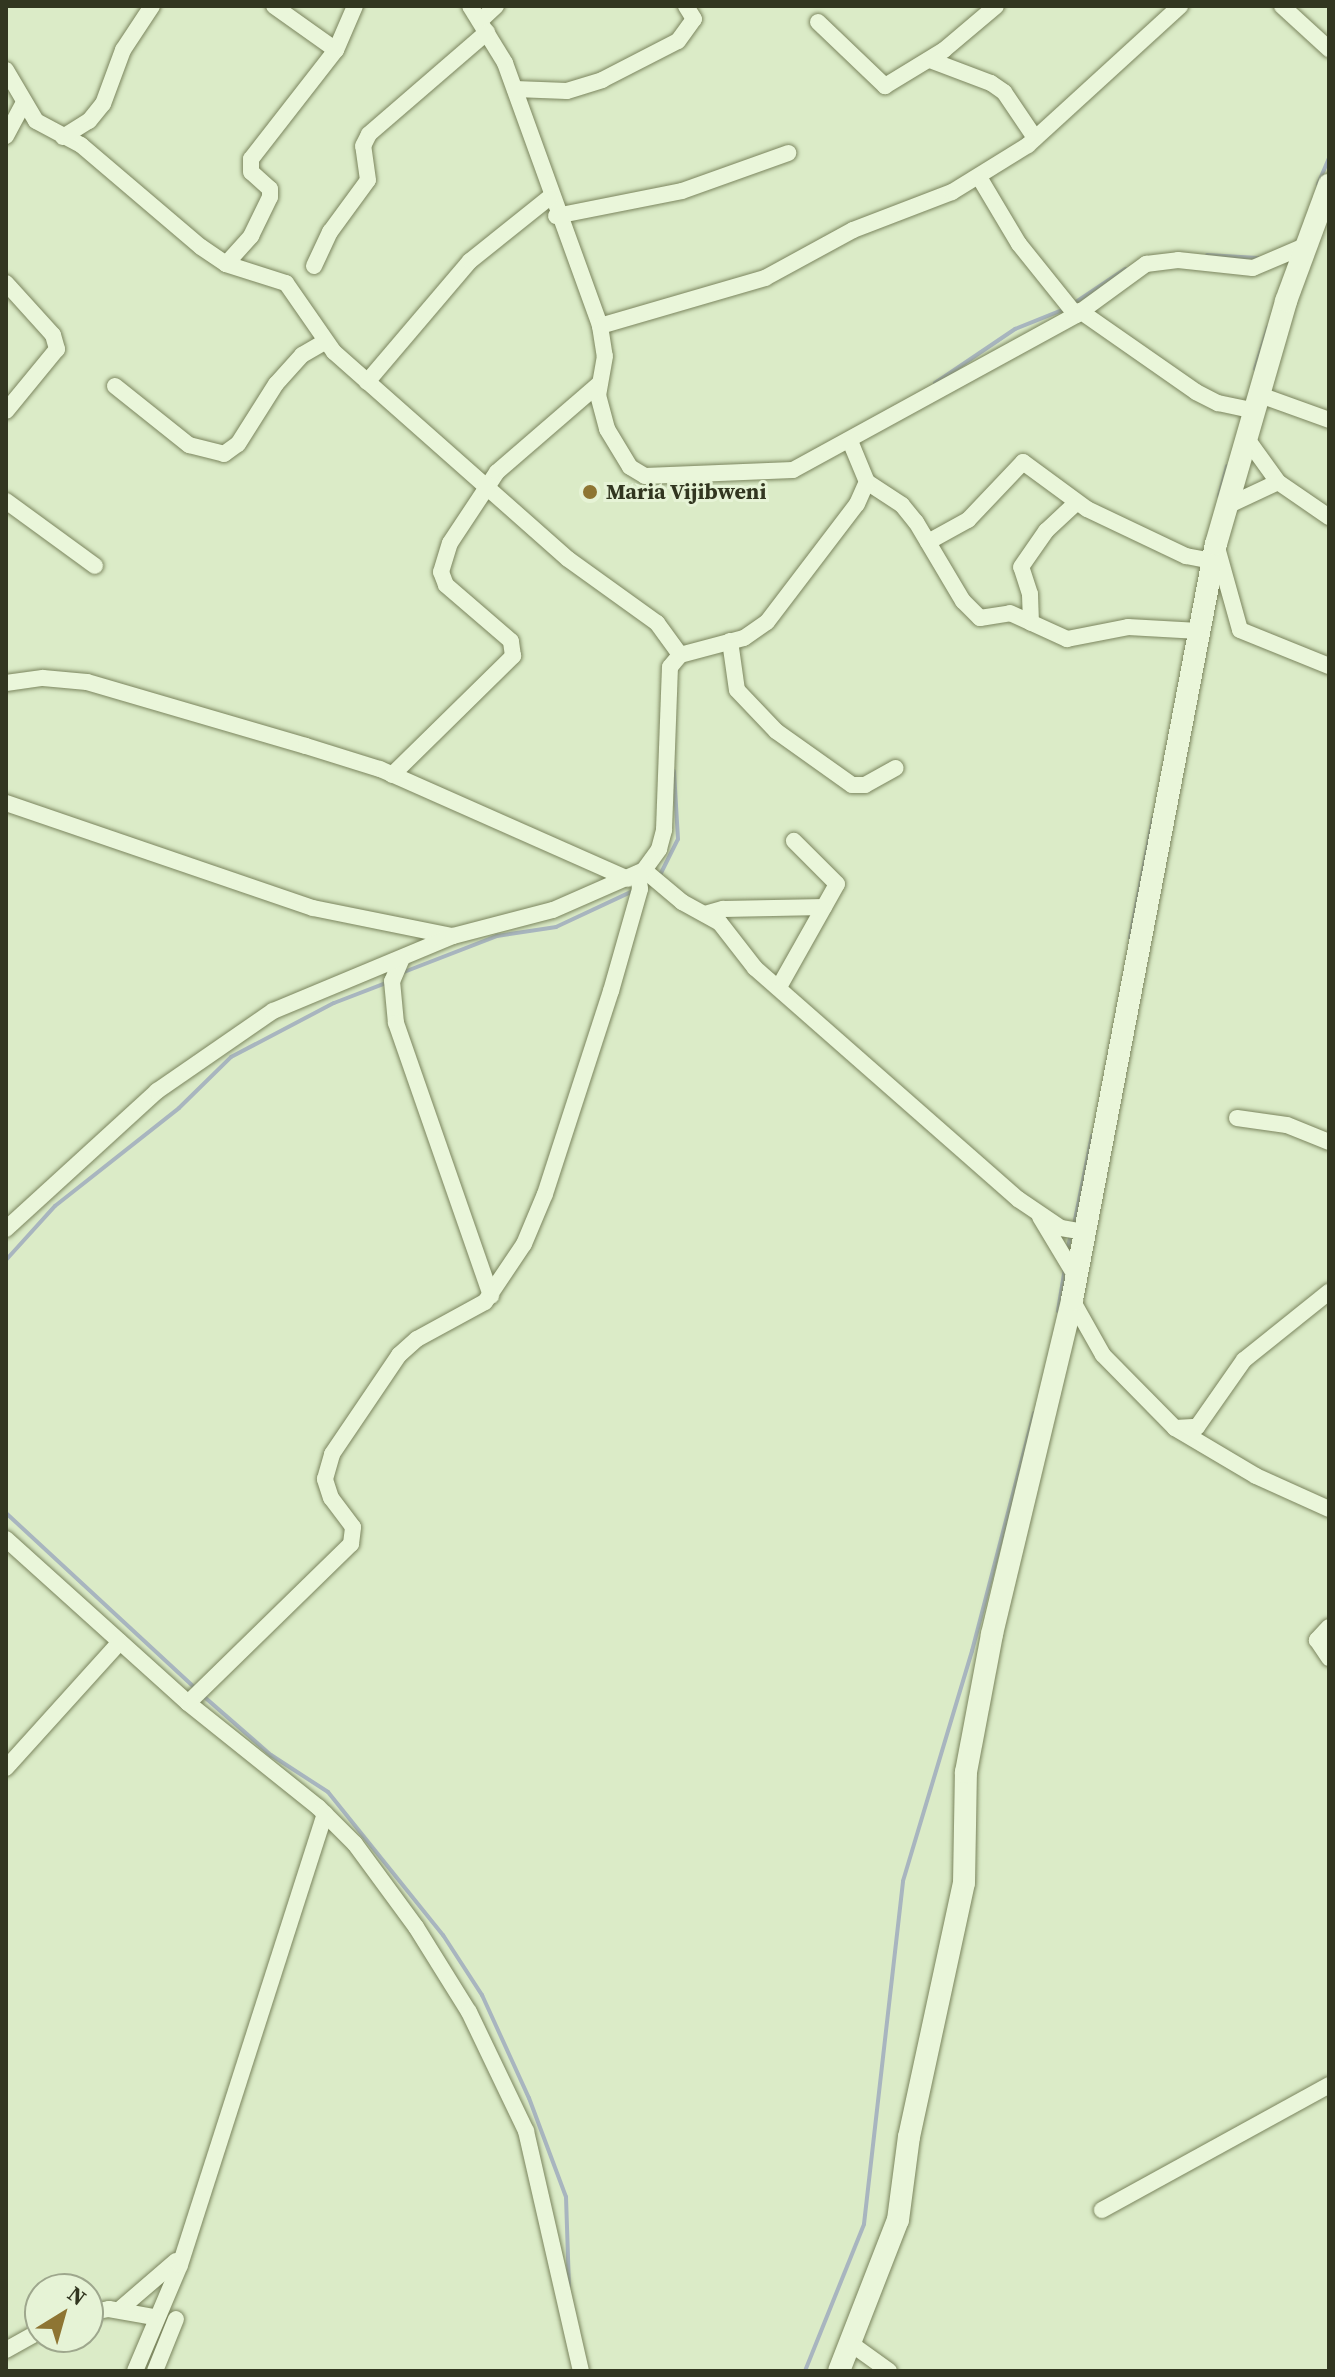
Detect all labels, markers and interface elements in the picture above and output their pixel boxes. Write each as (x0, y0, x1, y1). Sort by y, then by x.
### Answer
place label: Maria Vijibweni (606, 479, 767, 505)
marker: Maria Vijibweni (581, 483, 599, 501)
north arrow (24, 2273, 104, 2353)
text: N (62, 2279, 93, 2312)

